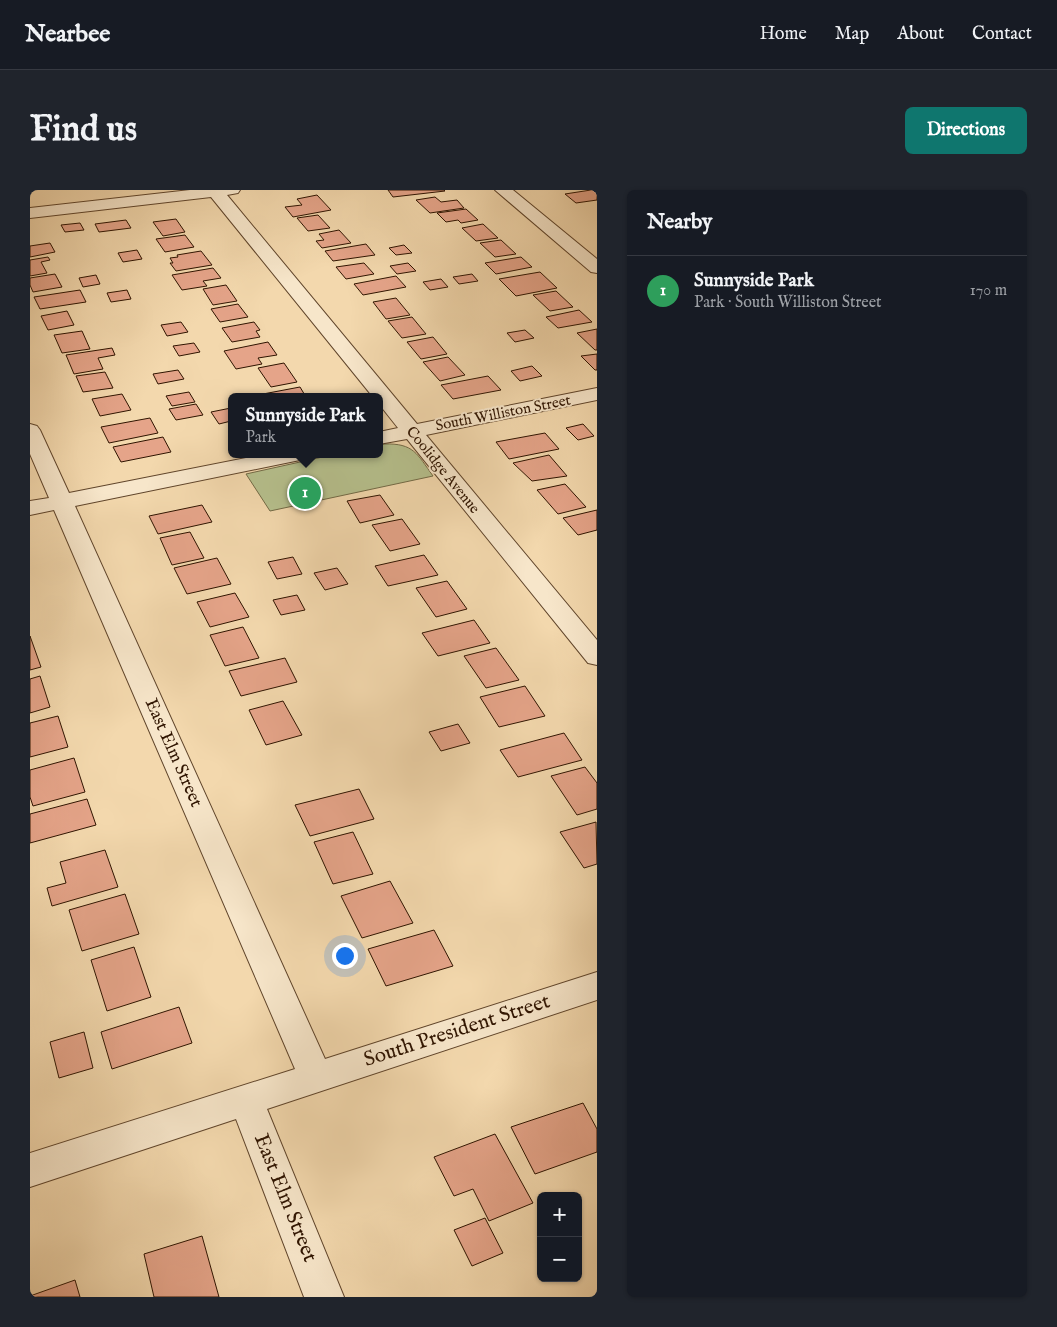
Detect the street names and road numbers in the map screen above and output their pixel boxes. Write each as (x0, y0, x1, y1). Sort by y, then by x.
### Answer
street label: South Williston Street (434, 391, 572, 435)
street label: Coolidge Avenue (402, 422, 484, 518)
street label: East Elm Street (139, 695, 207, 811)
street label: South President Street (360, 988, 554, 1074)
street label: East Elm Street (247, 1130, 323, 1266)

